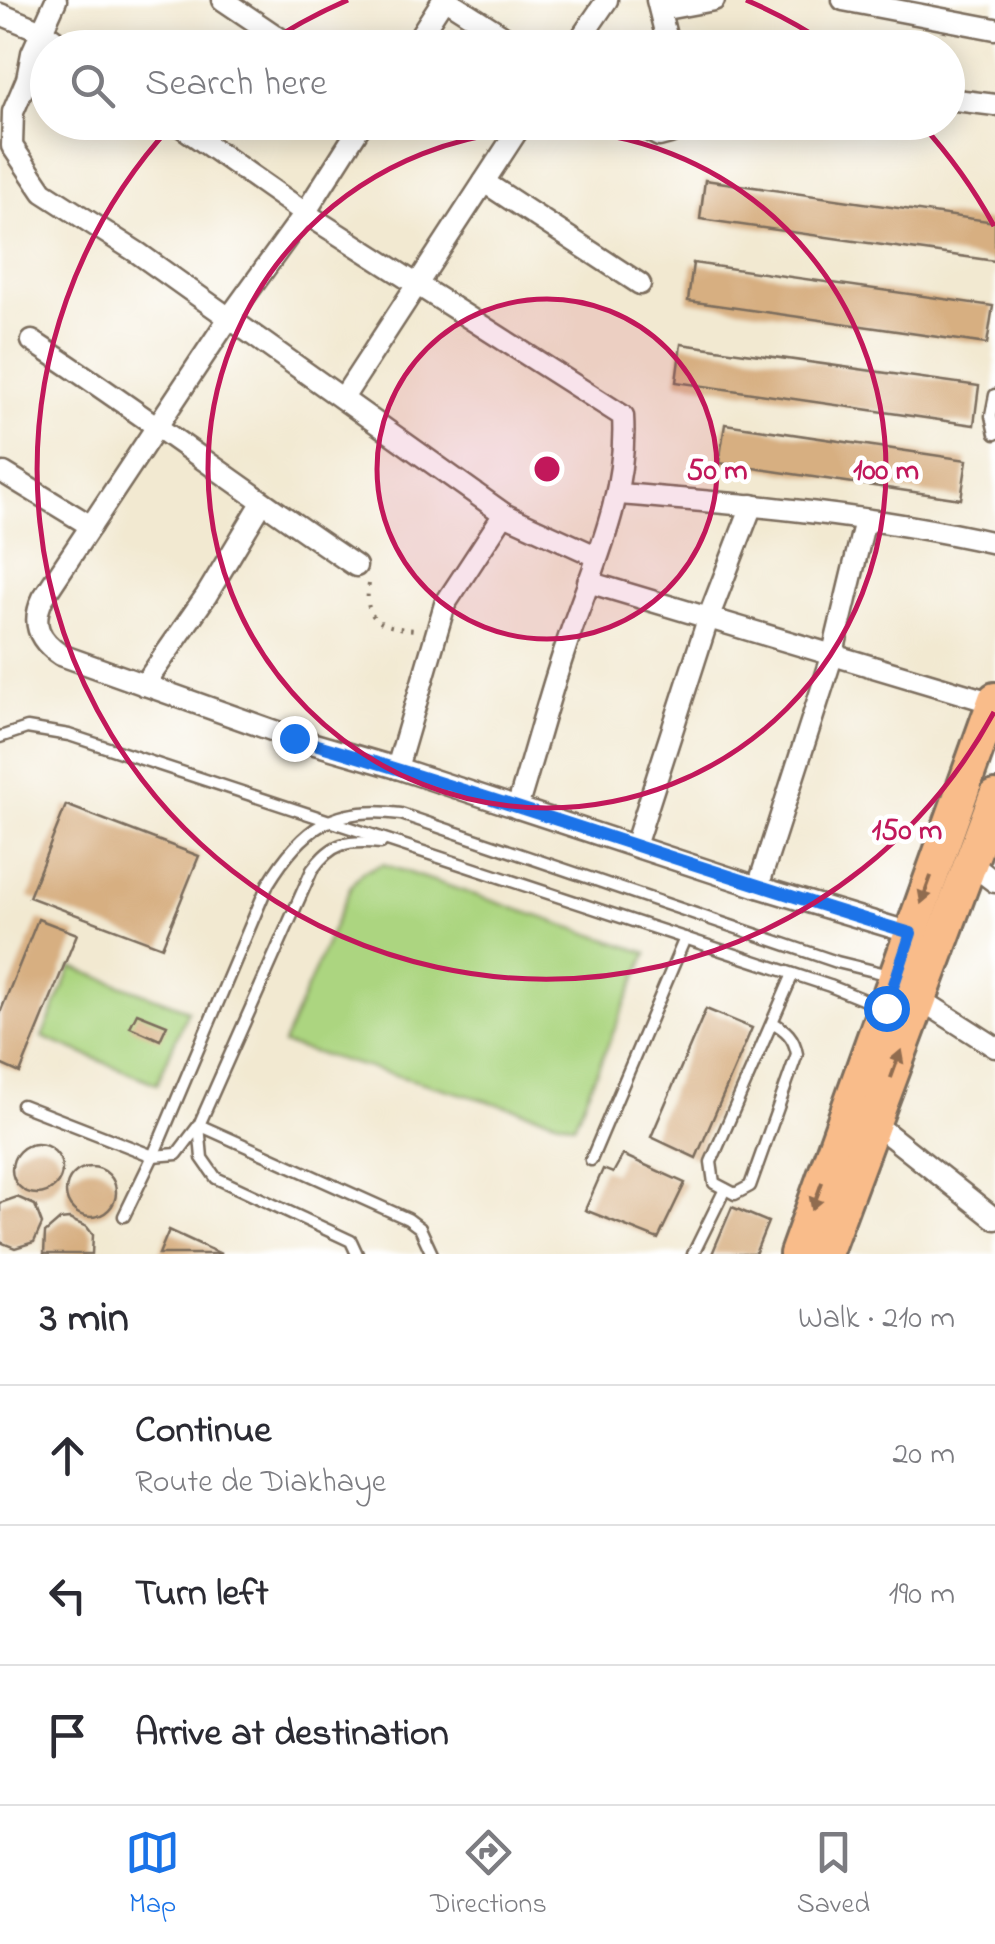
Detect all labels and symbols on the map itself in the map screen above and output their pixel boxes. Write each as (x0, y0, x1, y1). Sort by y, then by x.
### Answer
text: 50 m (687, 450, 747, 494)
text: 100 m (853, 450, 919, 494)
centre of rings (529, 451, 565, 487)
route end (272, 716, 318, 762)
text: 150 m (872, 810, 942, 854)
one-way arrow (918, 875, 933, 905)
route start (864, 986, 910, 1032)
one-way arrow (889, 1049, 904, 1079)
one-way arrow (809, 1182, 824, 1212)

